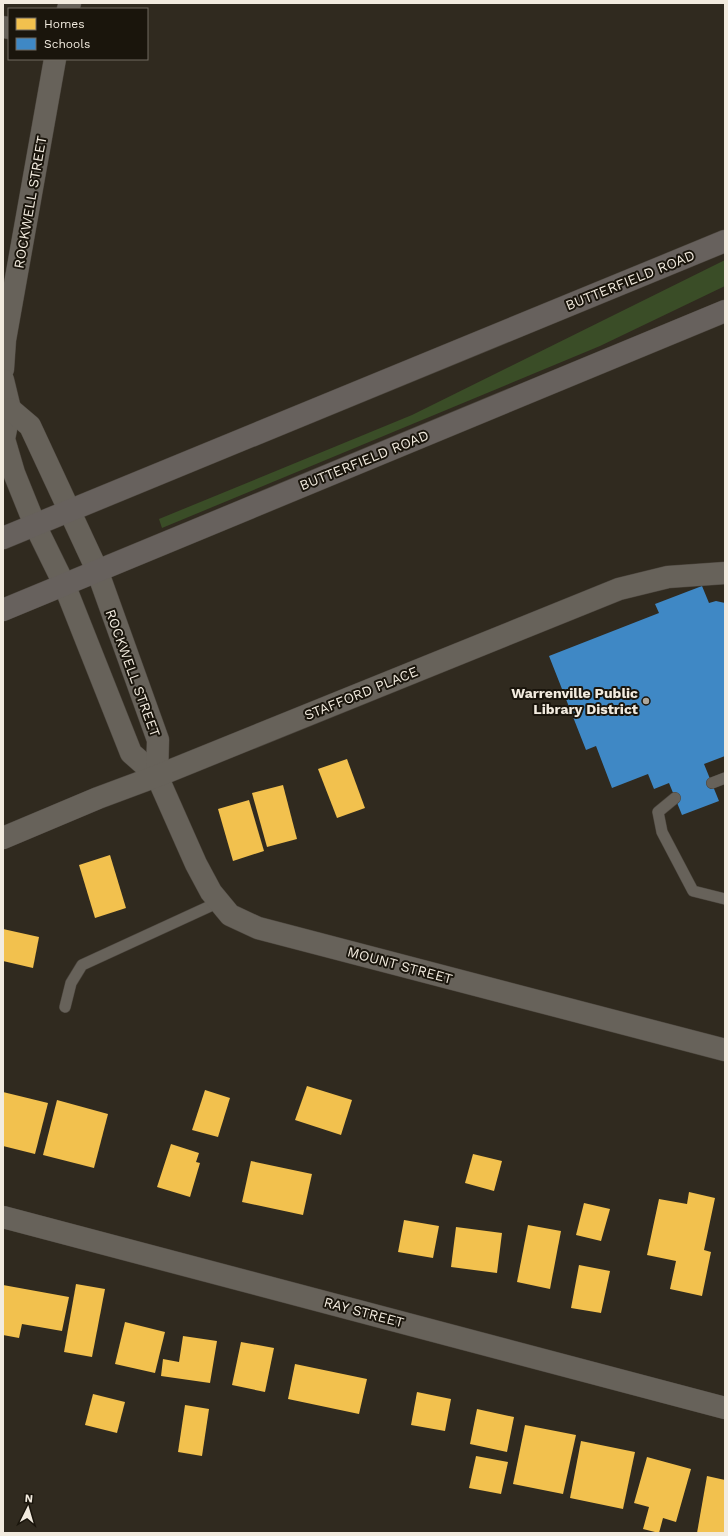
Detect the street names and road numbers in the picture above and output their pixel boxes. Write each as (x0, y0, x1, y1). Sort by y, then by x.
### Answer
street label: ROCKWELL STREET (10, 134, 50, 270)
street label: BUTTERFIELD ROAD (563, 247, 697, 313)
street label: BUTTERFIELD ROAD (297, 427, 431, 493)
street label: ROCKWELL STREET (102, 607, 164, 740)
street label: STAFFORD PLACE (302, 663, 420, 723)
street label: MOUNT STREET (346, 943, 455, 987)
street label: RAY STREET (322, 1294, 406, 1331)

